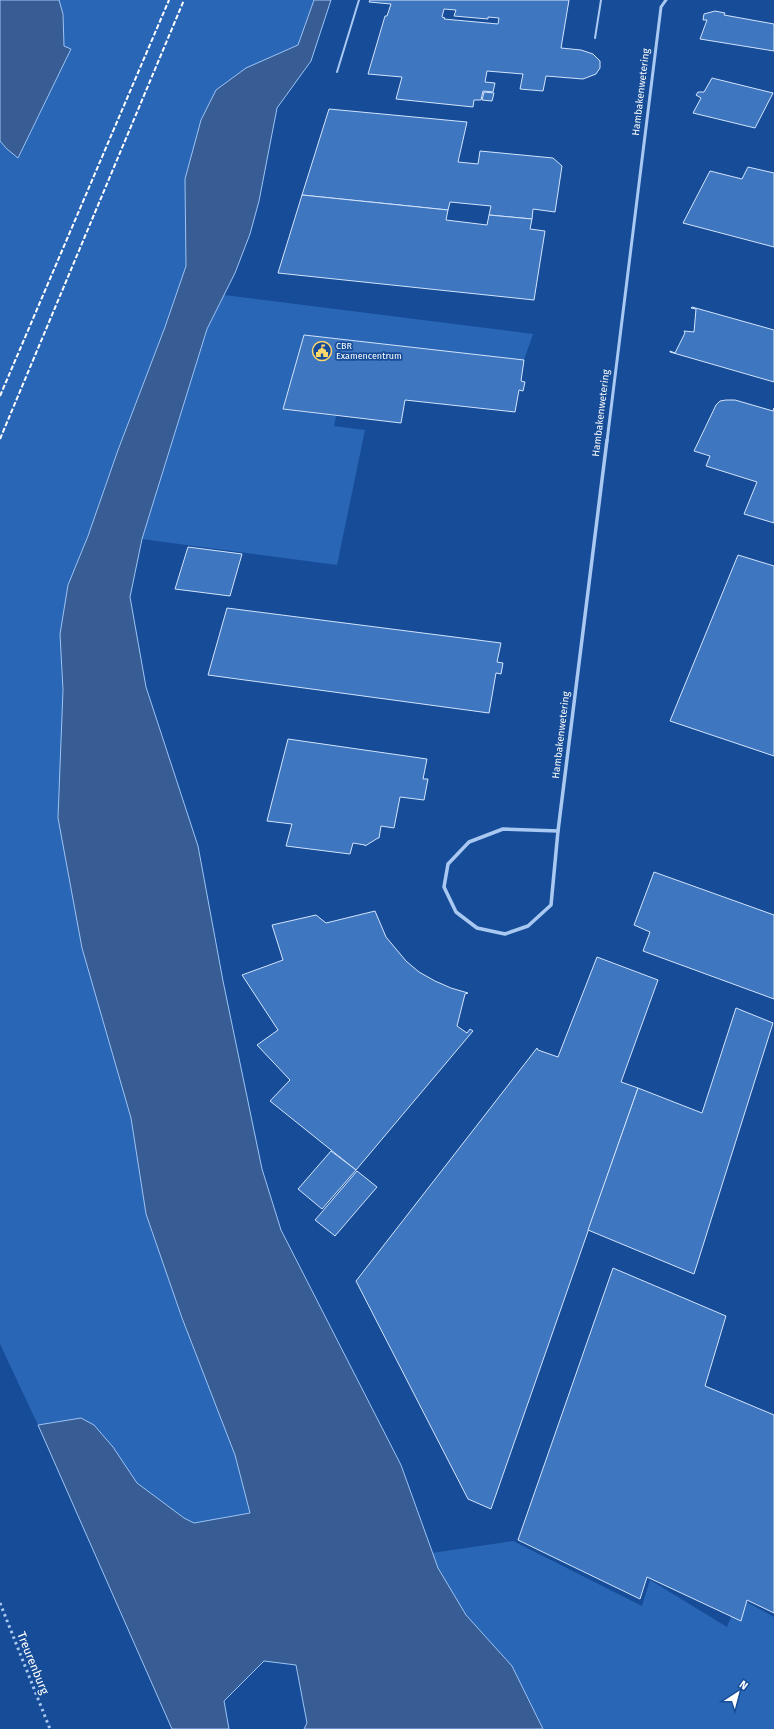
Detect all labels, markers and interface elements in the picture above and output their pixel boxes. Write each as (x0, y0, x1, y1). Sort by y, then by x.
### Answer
street label: Hambakenwetering (630, 47, 652, 136)
public building icon: CBR Examencentrum (311, 340, 333, 362)
place label: CBR Examencentrum (336, 341, 402, 361)
street label: Hambakenwetering (590, 368, 612, 457)
street label: Hambakenwetering (550, 690, 572, 779)
street label: Treurenburg (14, 1630, 52, 1697)
north arrow (718, 1673, 758, 1713)
text: N (737, 1678, 750, 1693)

